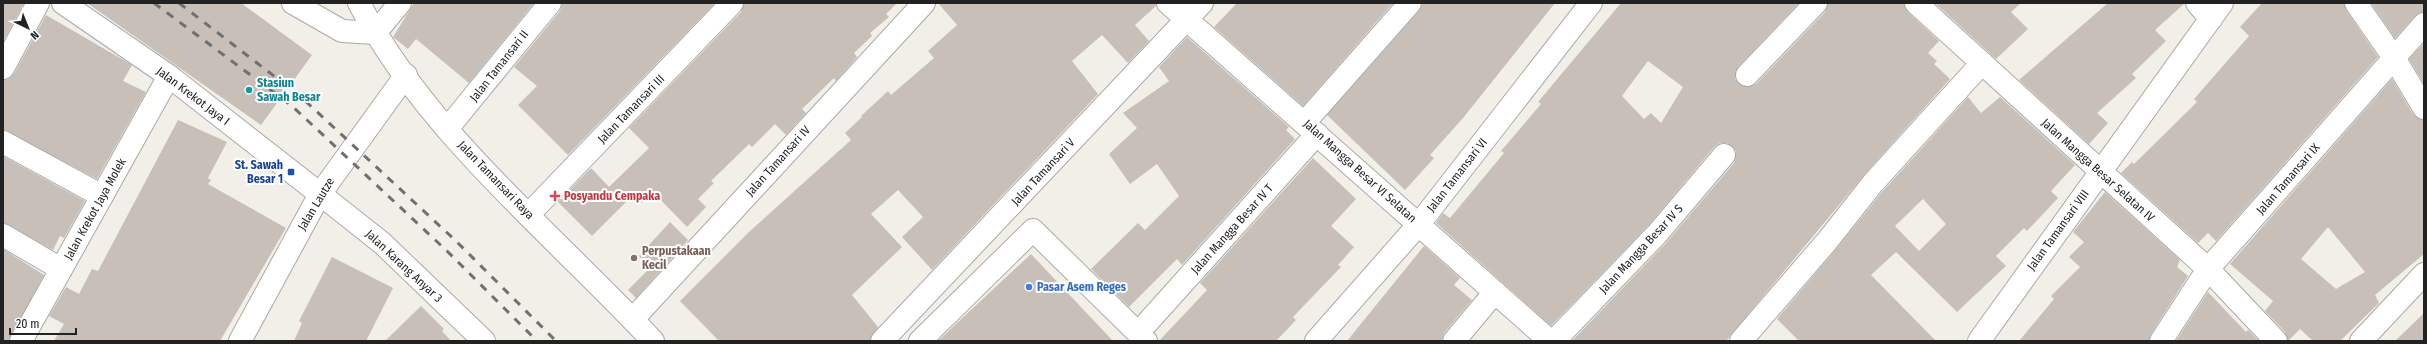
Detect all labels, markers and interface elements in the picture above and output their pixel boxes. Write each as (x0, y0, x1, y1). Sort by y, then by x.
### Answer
north arrow (8, 8, 48, 48)
text: N (28, 28, 41, 42)
street label: Jalan Tamansari II (467, 28, 531, 104)
street label: Jalan Krekot Jaya I (154, 64, 232, 128)
street label: Jalan Tamansari III (595, 72, 667, 146)
place label: Stasiun Sawah Besar (257, 76, 321, 104)
marker: Stasiun Sawah Besar (244, 85, 254, 95)
street label: Jalan Mangga Besar Selatan IV (2039, 116, 2158, 225)
street label: Jalan Mangga Besar VI Selatan (1301, 117, 1419, 225)
street label: Jalan Tamansari IV (743, 122, 814, 199)
street label: Jalan Tamansari V (1008, 135, 1078, 208)
street label: Jalan Tamansari VI (1424, 135, 1490, 215)
street label: Jalan Tamansari Raya (455, 138, 537, 222)
street label: Jalan Tamansari IX (2253, 141, 2323, 217)
street label: Jalan Krekot Jaya Molek (61, 155, 129, 262)
place label: St. Sawah Besar 1 (235, 158, 283, 186)
marker: St. Sawah Besar 1 (286, 167, 296, 177)
street label: Jalan Lautze (295, 175, 337, 233)
street label: Jalan Mangga Besar IV T (1188, 181, 1276, 277)
street label: Jalan Tamansari VIII (2024, 187, 2092, 273)
place label: Posyandu Cempaka (564, 189, 660, 203)
marker: Posyandu Cempaka (549, 190, 561, 202)
street label: Jalan Mangga Besar IV S (1596, 202, 1686, 296)
street label: Jalan Karang Anyar 3 (363, 227, 445, 305)
place label: Perpustakaan Kecil (642, 244, 711, 272)
marker: Perpustakaan Kecil (629, 253, 639, 263)
place label: Pasar Asem Reges (1037, 280, 1127, 294)
marker: Pasar Asem Reges (1024, 282, 1034, 292)
scale bar (10, 310, 76, 336)
text: 20 m (16, 317, 40, 331)

